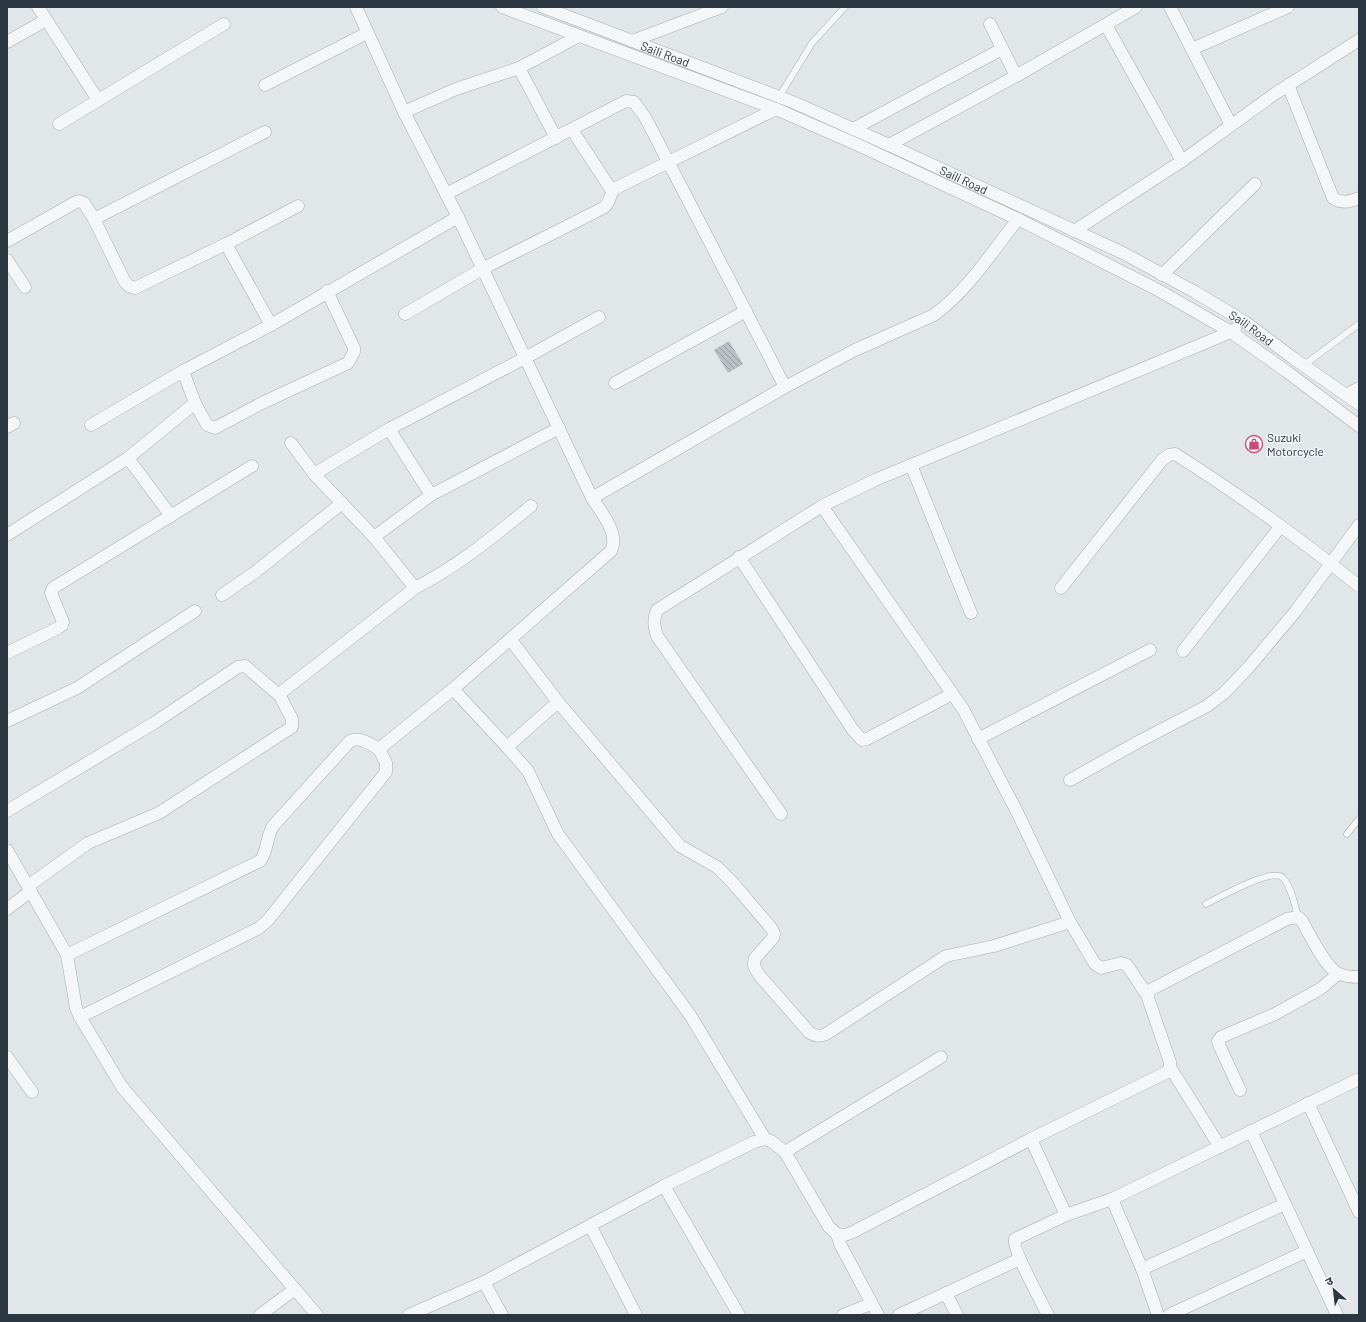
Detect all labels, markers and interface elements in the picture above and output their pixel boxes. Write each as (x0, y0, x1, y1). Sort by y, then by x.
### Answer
street label: Saili Road (639, 38, 692, 69)
street label: Saili Road (938, 162, 990, 197)
street label: Saili Road (1227, 307, 1276, 348)
place label: Suzuki Motorcycle (1267, 430, 1324, 458)
shop icon: Suzuki Motorcycle (1244, 434, 1264, 454)
north arrow (1314, 1270, 1354, 1310)
text: उ (1323, 1273, 1335, 1288)

